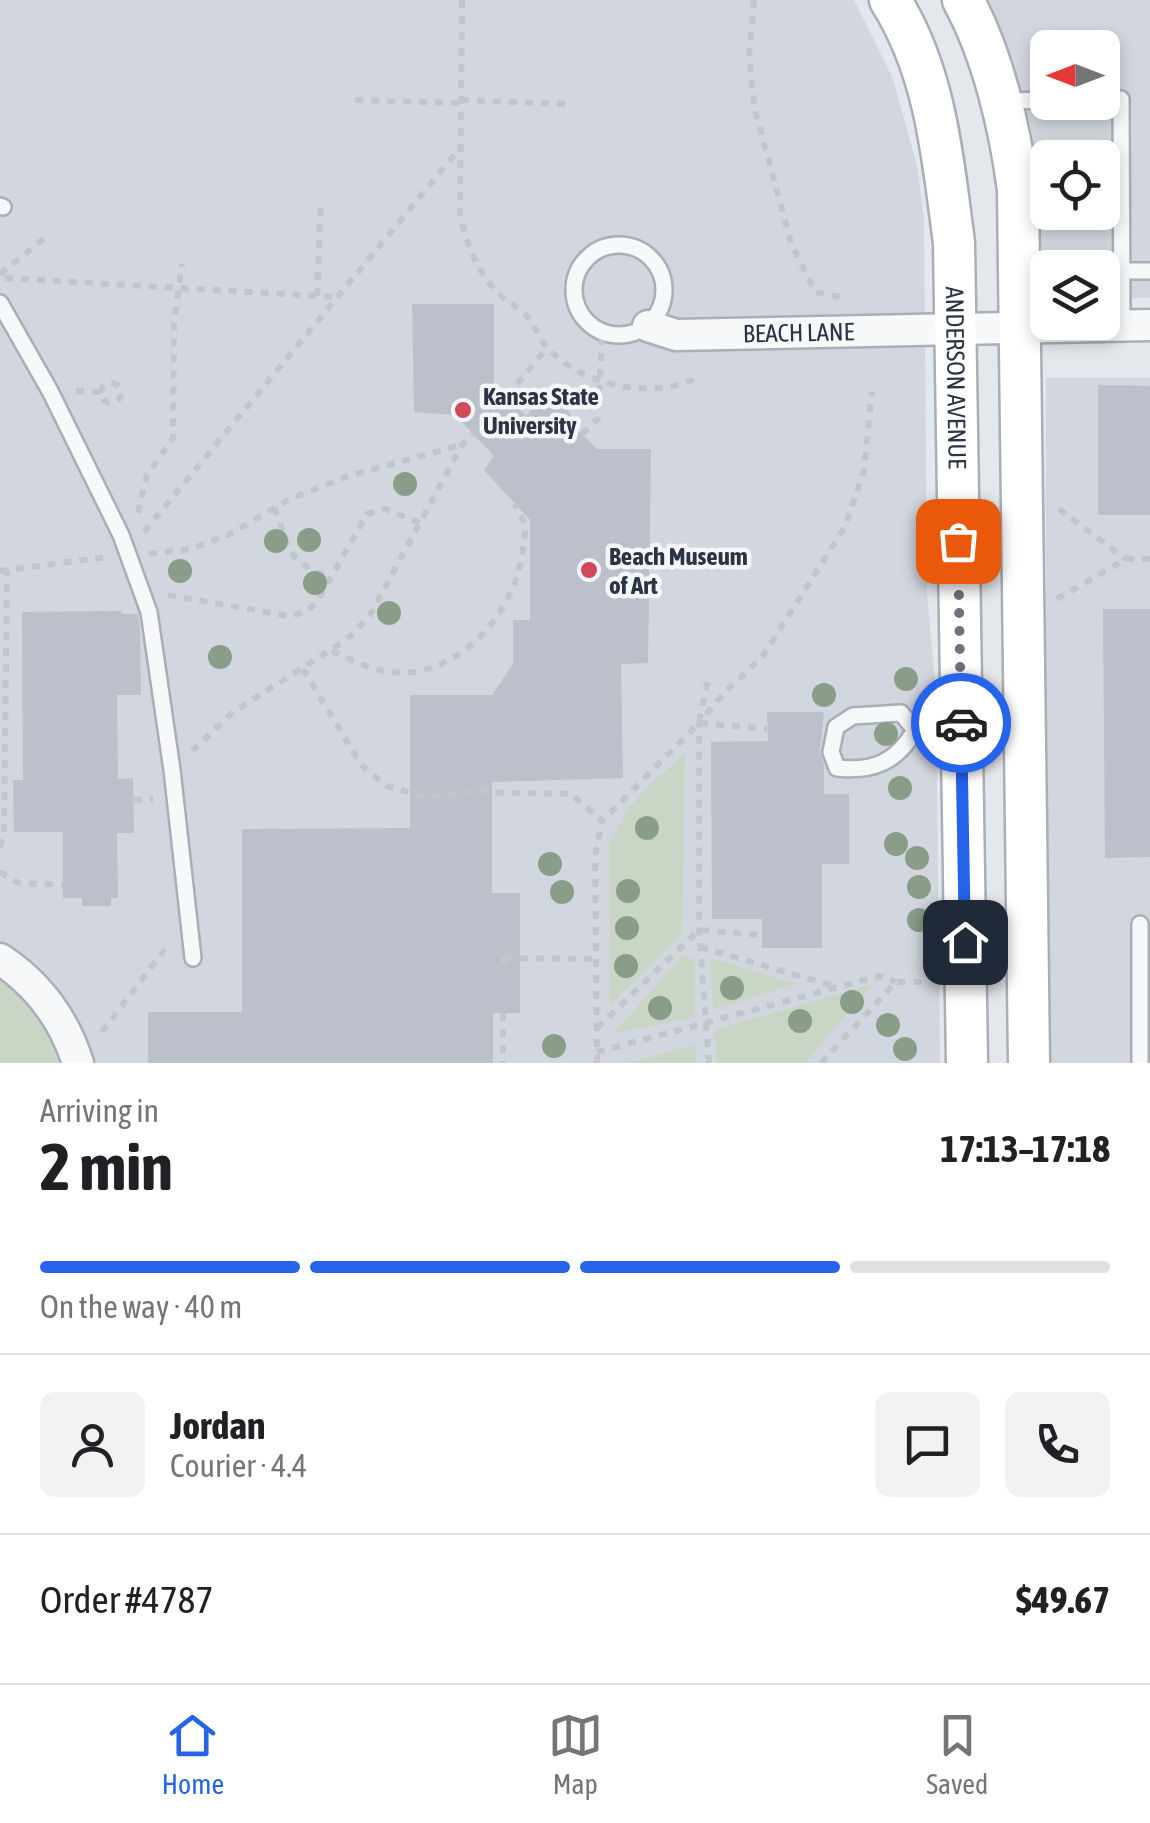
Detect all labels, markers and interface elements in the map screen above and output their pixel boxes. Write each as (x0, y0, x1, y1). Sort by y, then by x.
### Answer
north arrow (1030, 30, 1120, 120)
map controls (1030, 30, 1120, 340)
button: locate (1030, 140, 1120, 230)
button: layers (1030, 250, 1120, 340)
street label: ANDERSON AVENUE (941, 286, 972, 469)
street label: BEACH LANE (743, 317, 855, 348)
place label: Kansas State University (483, 382, 599, 439)
marker: Kansas State University (452, 399, 474, 421)
pin (916, 499, 1001, 584)
icon: bag (931, 514, 986, 569)
place label: Beach Museum of Art (609, 542, 748, 599)
marker: Beach Museum of Art (578, 559, 600, 581)
courier (911, 673, 1011, 773)
icon: car (934, 696, 989, 751)
pin (923, 900, 1008, 985)
icon: home (938, 915, 993, 970)
text: Arriving in (40, 1092, 159, 1129)
text: 17:13–17:18 (940, 1127, 1110, 1170)
text: 2 min (40, 1129, 173, 1204)
text: On the way · 40 m (40, 1288, 242, 1325)
button: person (40, 1392, 145, 1497)
button: chat (875, 1392, 980, 1497)
button: phone (1005, 1392, 1110, 1497)
text: Jordan (170, 1404, 265, 1447)
text: Courier · 4.4 (170, 1447, 307, 1484)
text: Order #4787 (40, 1578, 213, 1621)
text: $49.67 (1016, 1578, 1110, 1621)
tab: Home (162, 1708, 224, 1800)
tab: Map (548, 1708, 603, 1800)
tab: Saved (926, 1708, 988, 1800)

